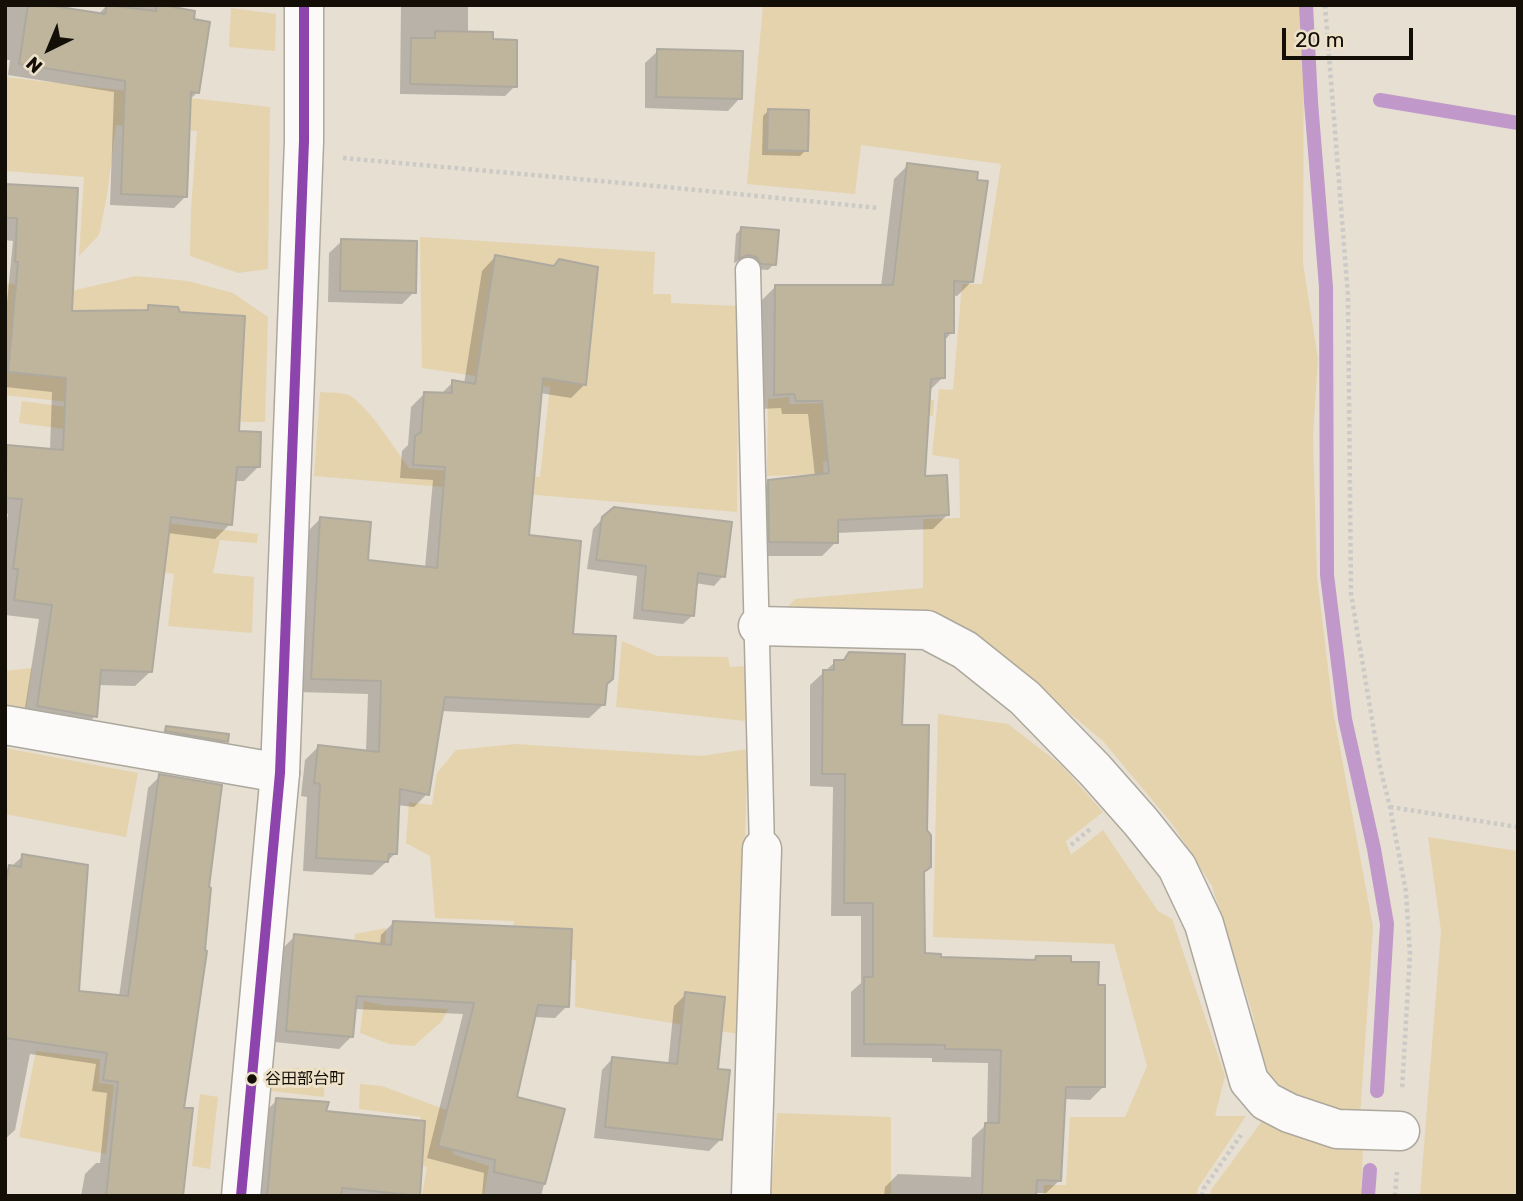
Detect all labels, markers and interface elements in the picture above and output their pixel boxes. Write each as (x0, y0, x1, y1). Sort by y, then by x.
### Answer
north arrow (14, 14, 84, 84)
scale bar (1285, 14, 1416, 58)
text: 20 m (1295, 27, 1344, 52)
text: N (22, 52, 47, 78)
place label: 谷田部台町 (265, 1069, 345, 1089)
marker: 谷田部台町 (245, 1072, 259, 1086)

